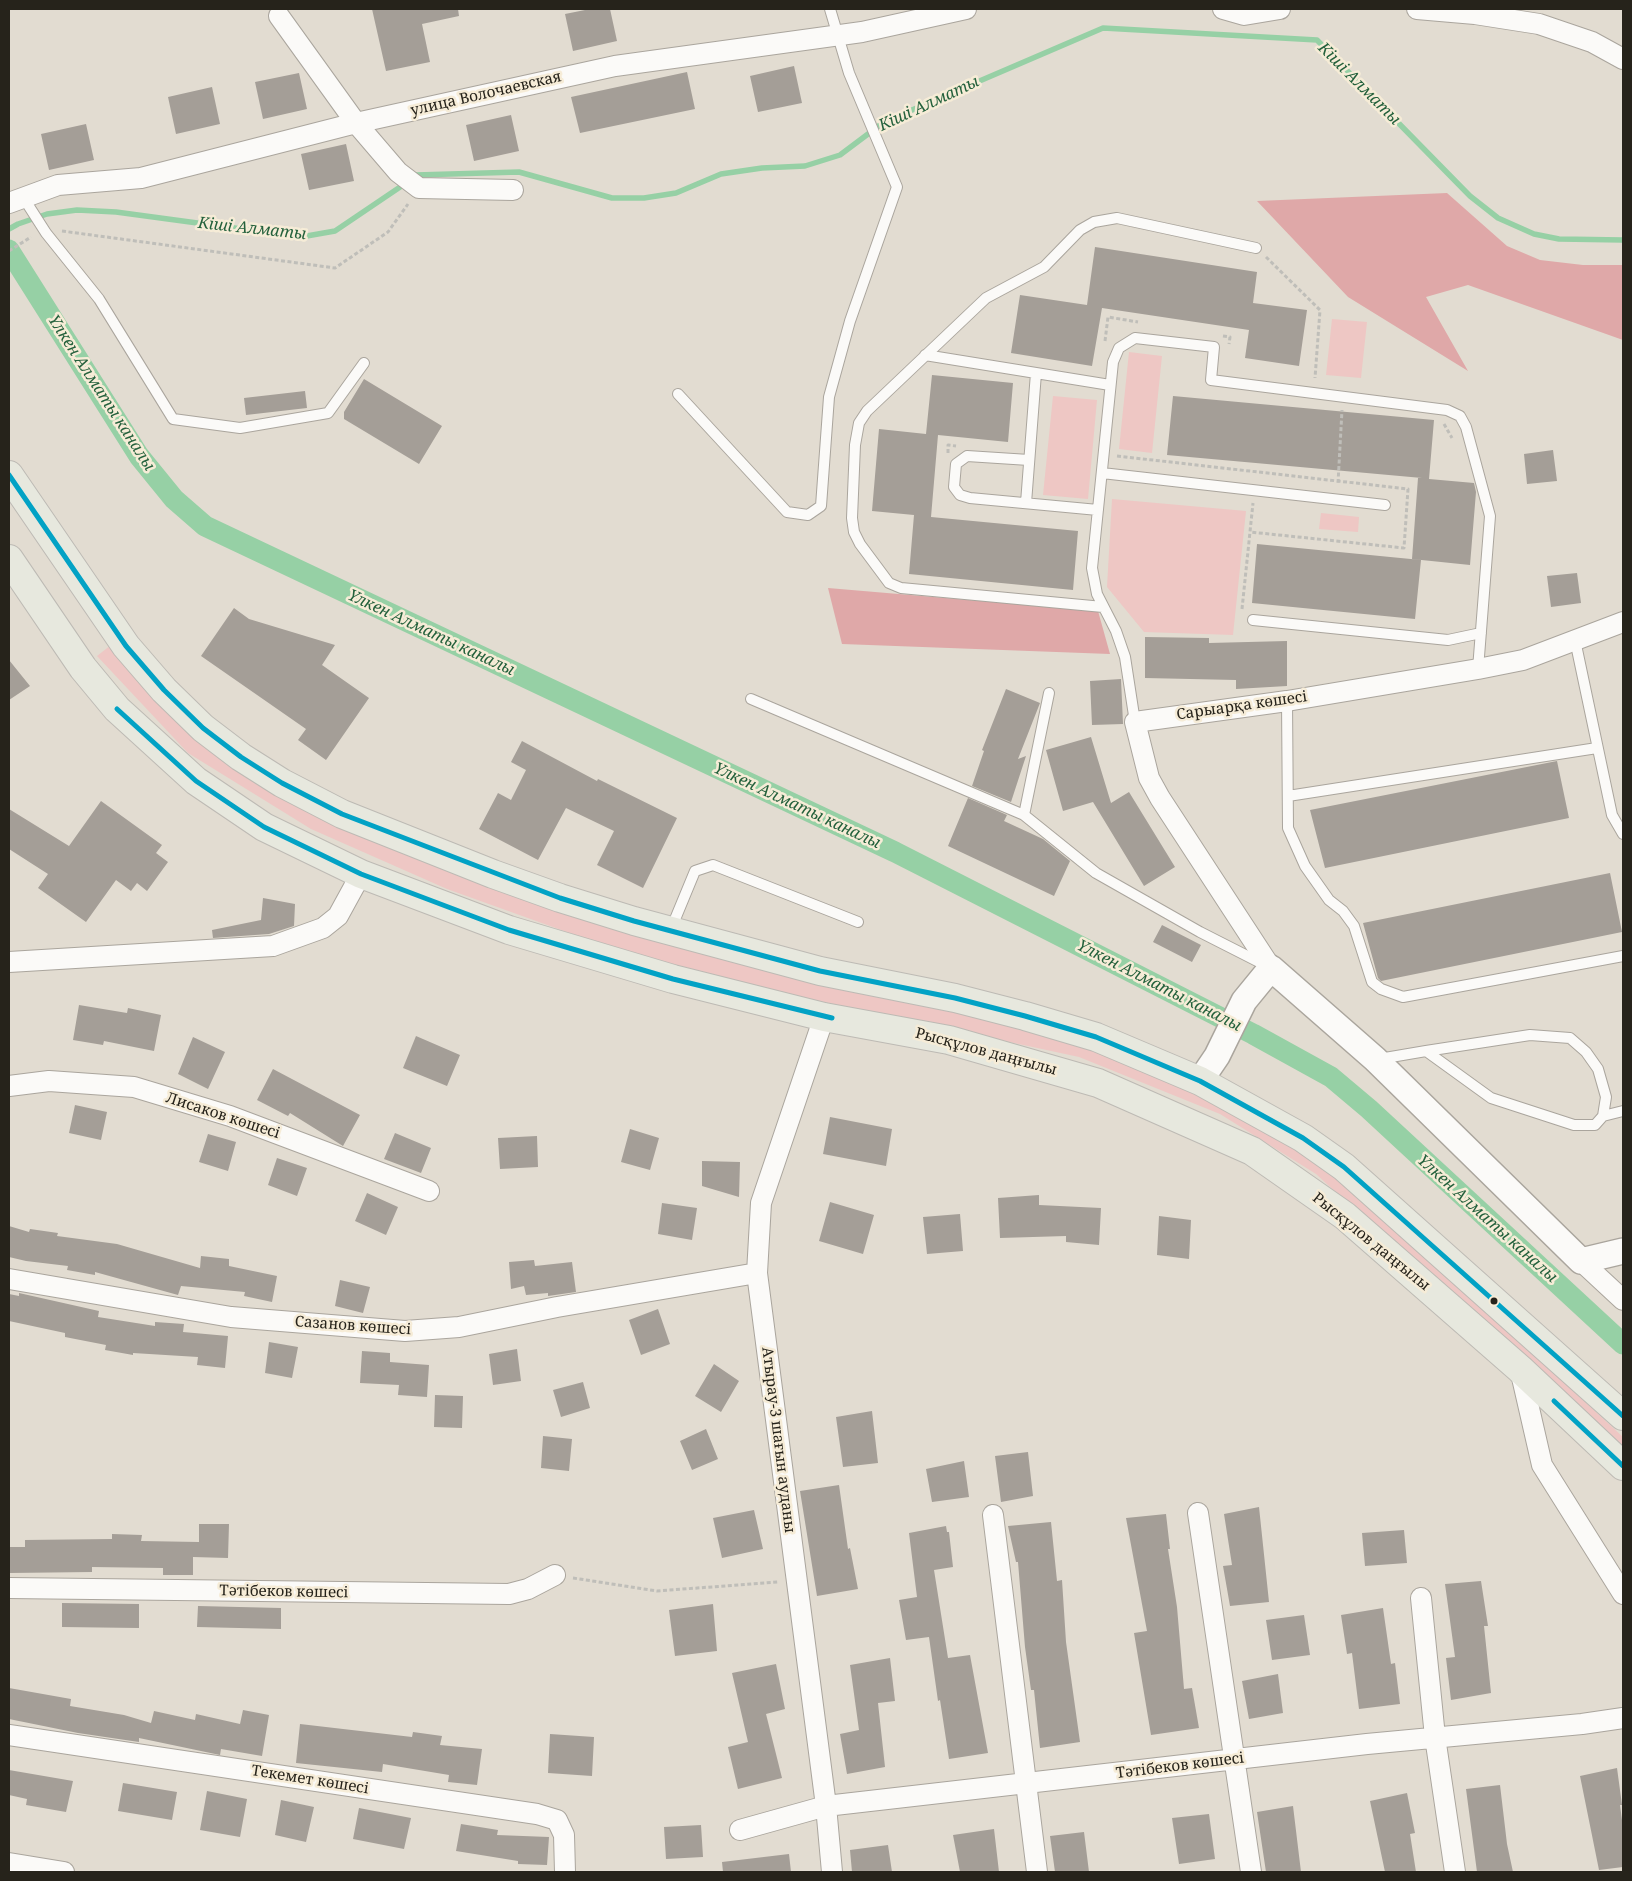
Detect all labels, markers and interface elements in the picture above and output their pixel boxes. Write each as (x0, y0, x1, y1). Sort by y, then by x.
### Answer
water label: Кіші Алматы (1314, 39, 1404, 129)
street label: улица Волочаевская (409, 68, 563, 120)
water label: Кіші Алматы (876, 72, 982, 136)
water label: Кіші Алматы (197, 214, 307, 244)
water label: Үлкен Алматы каналы (43, 312, 159, 474)
water label: Үлкен Алматы каналы (345, 586, 517, 680)
street label: Сарыарқа көшесі (1175, 688, 1309, 724)
water label: Үлкен Алматы каналы (711, 759, 883, 853)
water label: Үлкен Алматы каналы (1074, 936, 1244, 1036)
street label: Рысқұлов даңғылы (913, 1024, 1059, 1080)
street label: Лисаков көшесі (164, 1089, 282, 1143)
water label: Үлкен Алматы каналы (1413, 1151, 1561, 1287)
street label: Рысқұлов даңғылы (1309, 1189, 1433, 1295)
unlabelled marker (1489, 1296, 1499, 1306)
street label: Сазанов көшесі (294, 1313, 412, 1339)
street label: Атырау-3 шағын ауданы (758, 1346, 798, 1534)
street label: Тәтібеков көшесі (219, 1582, 349, 1602)
street label: Тәтібеков көшесі (1115, 1749, 1245, 1783)
street label: Текемет көшесі (250, 1762, 370, 1798)

